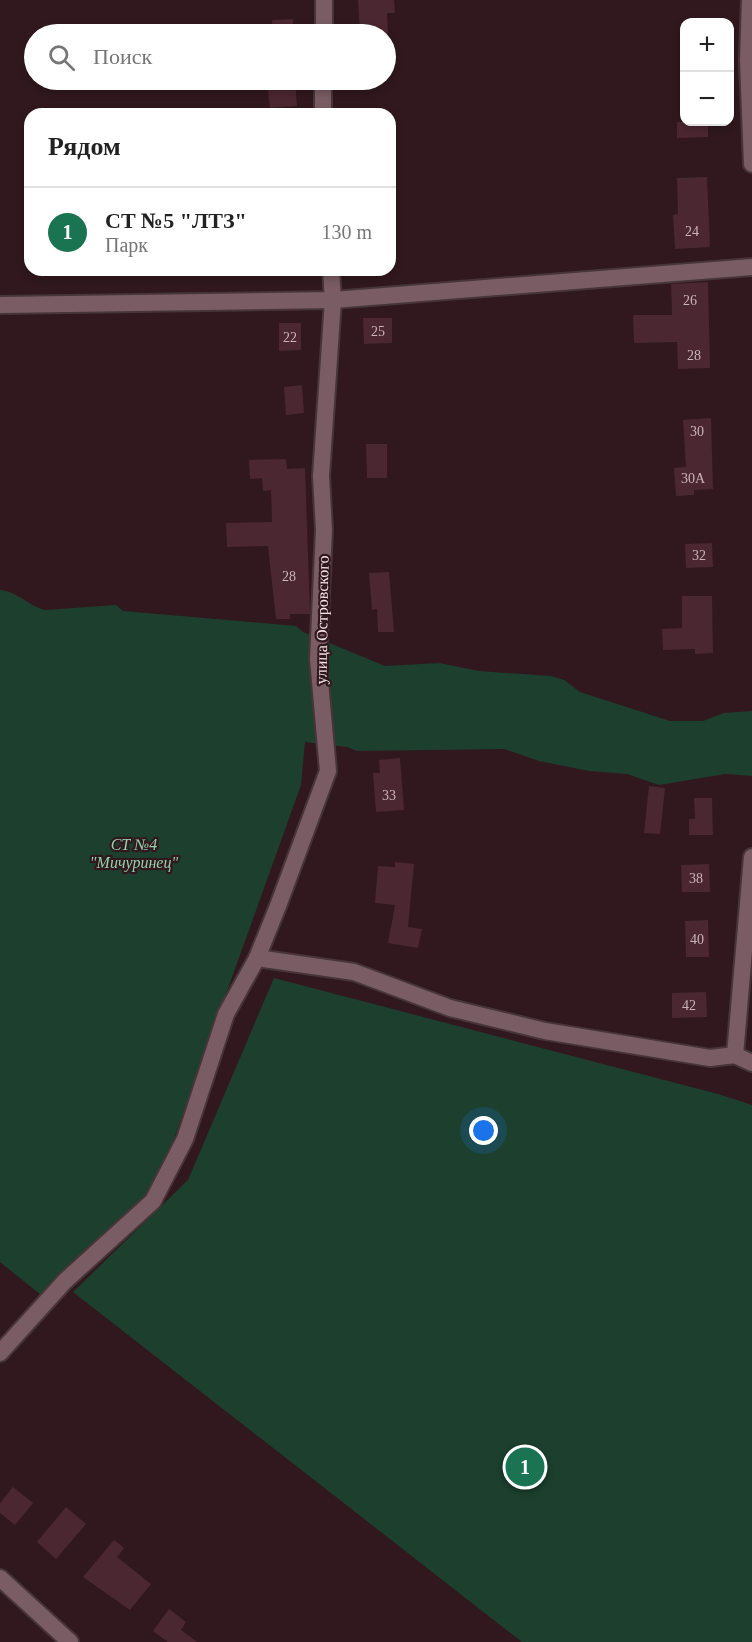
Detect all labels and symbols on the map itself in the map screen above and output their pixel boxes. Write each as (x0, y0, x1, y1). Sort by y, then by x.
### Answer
house number: 24 (685, 224, 699, 239)
house number: 26 (683, 293, 697, 308)
house number: 25 (371, 324, 385, 339)
house number: 22 (283, 330, 297, 345)
house number: 28 (687, 348, 701, 363)
house number: 30 (690, 424, 704, 439)
house number: 30А (681, 471, 706, 486)
house number: 32 (692, 548, 706, 563)
street label: улица Островского (312, 555, 333, 685)
house number: 28 (282, 569, 296, 584)
house number: 33 (382, 788, 396, 803)
park label: СТ №4 "Мичуринец" (90, 836, 178, 872)
house number: 38 (689, 871, 703, 886)
house number: 40 (690, 932, 704, 947)
house number: 42 (682, 998, 696, 1013)
your location (469, 1116, 498, 1145)
pin: 1 (506, 1444, 544, 1490)

